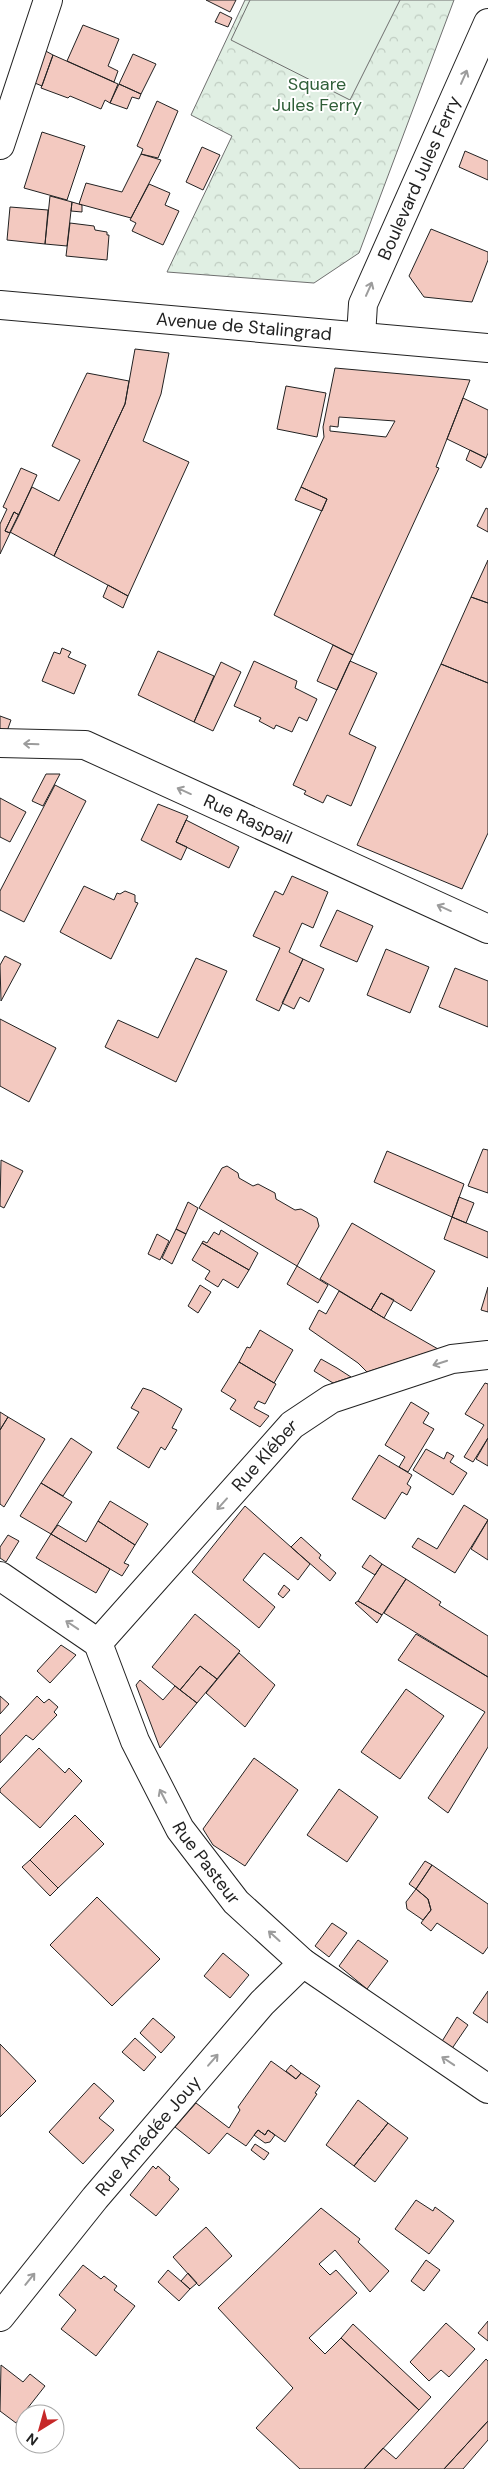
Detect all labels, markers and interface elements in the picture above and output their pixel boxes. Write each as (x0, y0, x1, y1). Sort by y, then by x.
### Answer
one-way arrow (460, 70, 469, 85)
park label: Square Jules Ferry (272, 72, 362, 117)
street label: Boulevard Jules Ferry (372, 92, 466, 264)
one-way arrow (365, 282, 375, 297)
street label: Avenue de Stalingrad (155, 307, 333, 346)
one-way arrow (24, 739, 40, 748)
one-way arrow (177, 785, 192, 795)
street label: Rue Raspail (200, 789, 296, 850)
one-way arrow (437, 903, 452, 913)
one-way arrow (433, 1359, 448, 1368)
street label: Rue Kléber (226, 1413, 302, 1497)
one-way arrow (216, 1497, 228, 1510)
one-way arrow (66, 1620, 80, 1630)
one-way arrow (158, 1788, 168, 1803)
street label: Rue Pasteur (166, 1818, 246, 1910)
one-way arrow (267, 1930, 280, 1942)
one-way arrow (207, 2054, 219, 2067)
one-way arrow (441, 2056, 455, 2067)
street label: Rue Amédée Jouy (90, 2071, 206, 2201)
one-way arrow (25, 2273, 36, 2286)
north arrow (15, 2404, 65, 2454)
text: N (23, 2429, 42, 2450)

